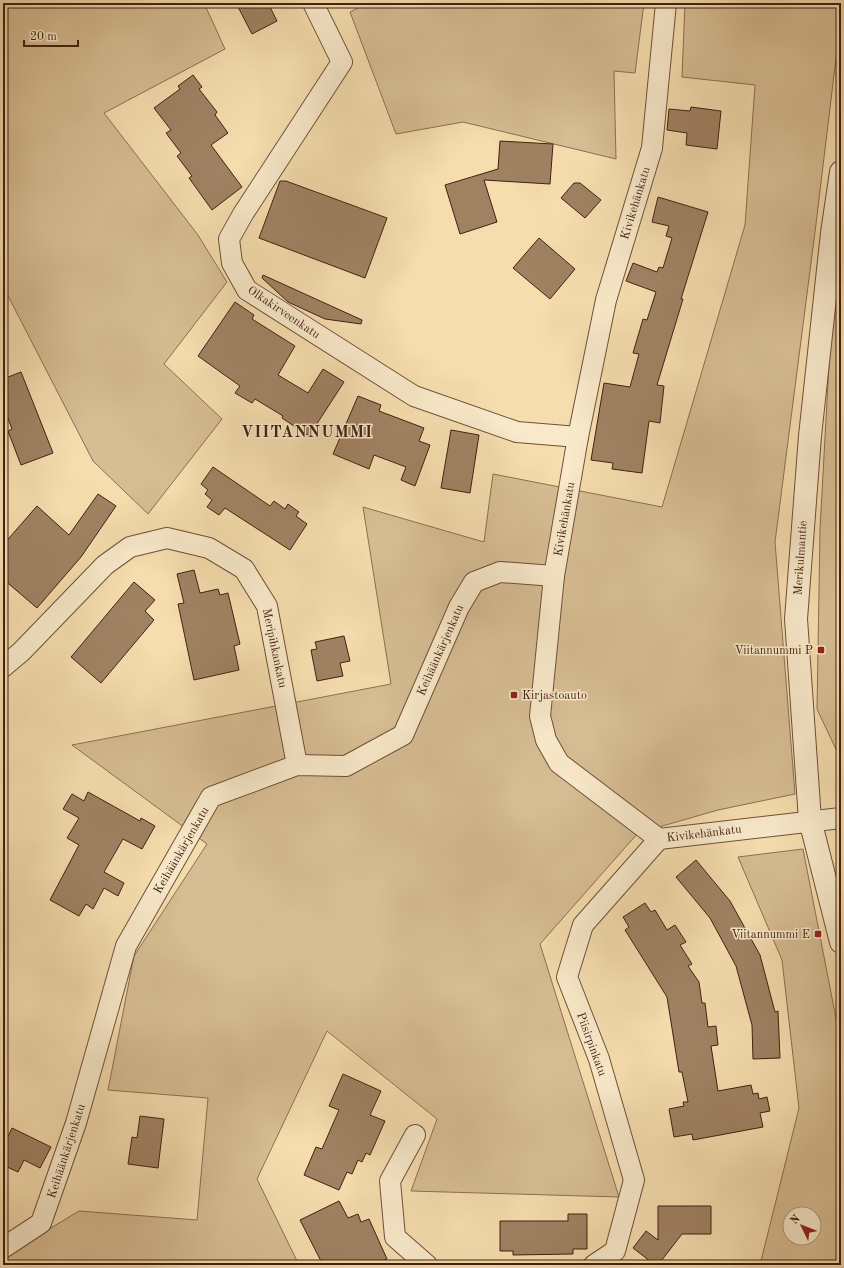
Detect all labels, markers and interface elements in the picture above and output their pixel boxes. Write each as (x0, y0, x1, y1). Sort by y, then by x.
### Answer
scale bar (24, 22, 78, 48)
text: 20 m (30, 31, 57, 43)
street label: Kivikehänkatu (619, 165, 653, 241)
street label: Olkakirveenkatu (245, 284, 322, 342)
district label: VIITANNUMMI (241, 425, 373, 441)
street label: Kivikehänkatu (553, 480, 578, 557)
street label: Merikulmantie (792, 520, 810, 596)
street label: Keihäänkärjenkatu (415, 602, 467, 698)
street label: Meripihkankatu (260, 607, 288, 690)
place label: Viitannummi P (734, 645, 813, 657)
marker: Viitannummi P (816, 645, 826, 655)
marker: Kirjastoauto (509, 690, 519, 700)
place label: Kirjastoauto (522, 690, 587, 702)
street label: Keihäänkärjenkatu (152, 804, 212, 896)
street label: Kivikehänkatu (666, 823, 743, 845)
place label: Viitannummi E (731, 929, 810, 941)
marker: Viitannummi E (813, 929, 823, 939)
street label: Piisirpinkatu (574, 1011, 608, 1078)
street label: Keihäänkärjenkatu (46, 1102, 88, 1200)
north arrow (782, 1206, 822, 1246)
text: N (789, 1213, 803, 1227)

